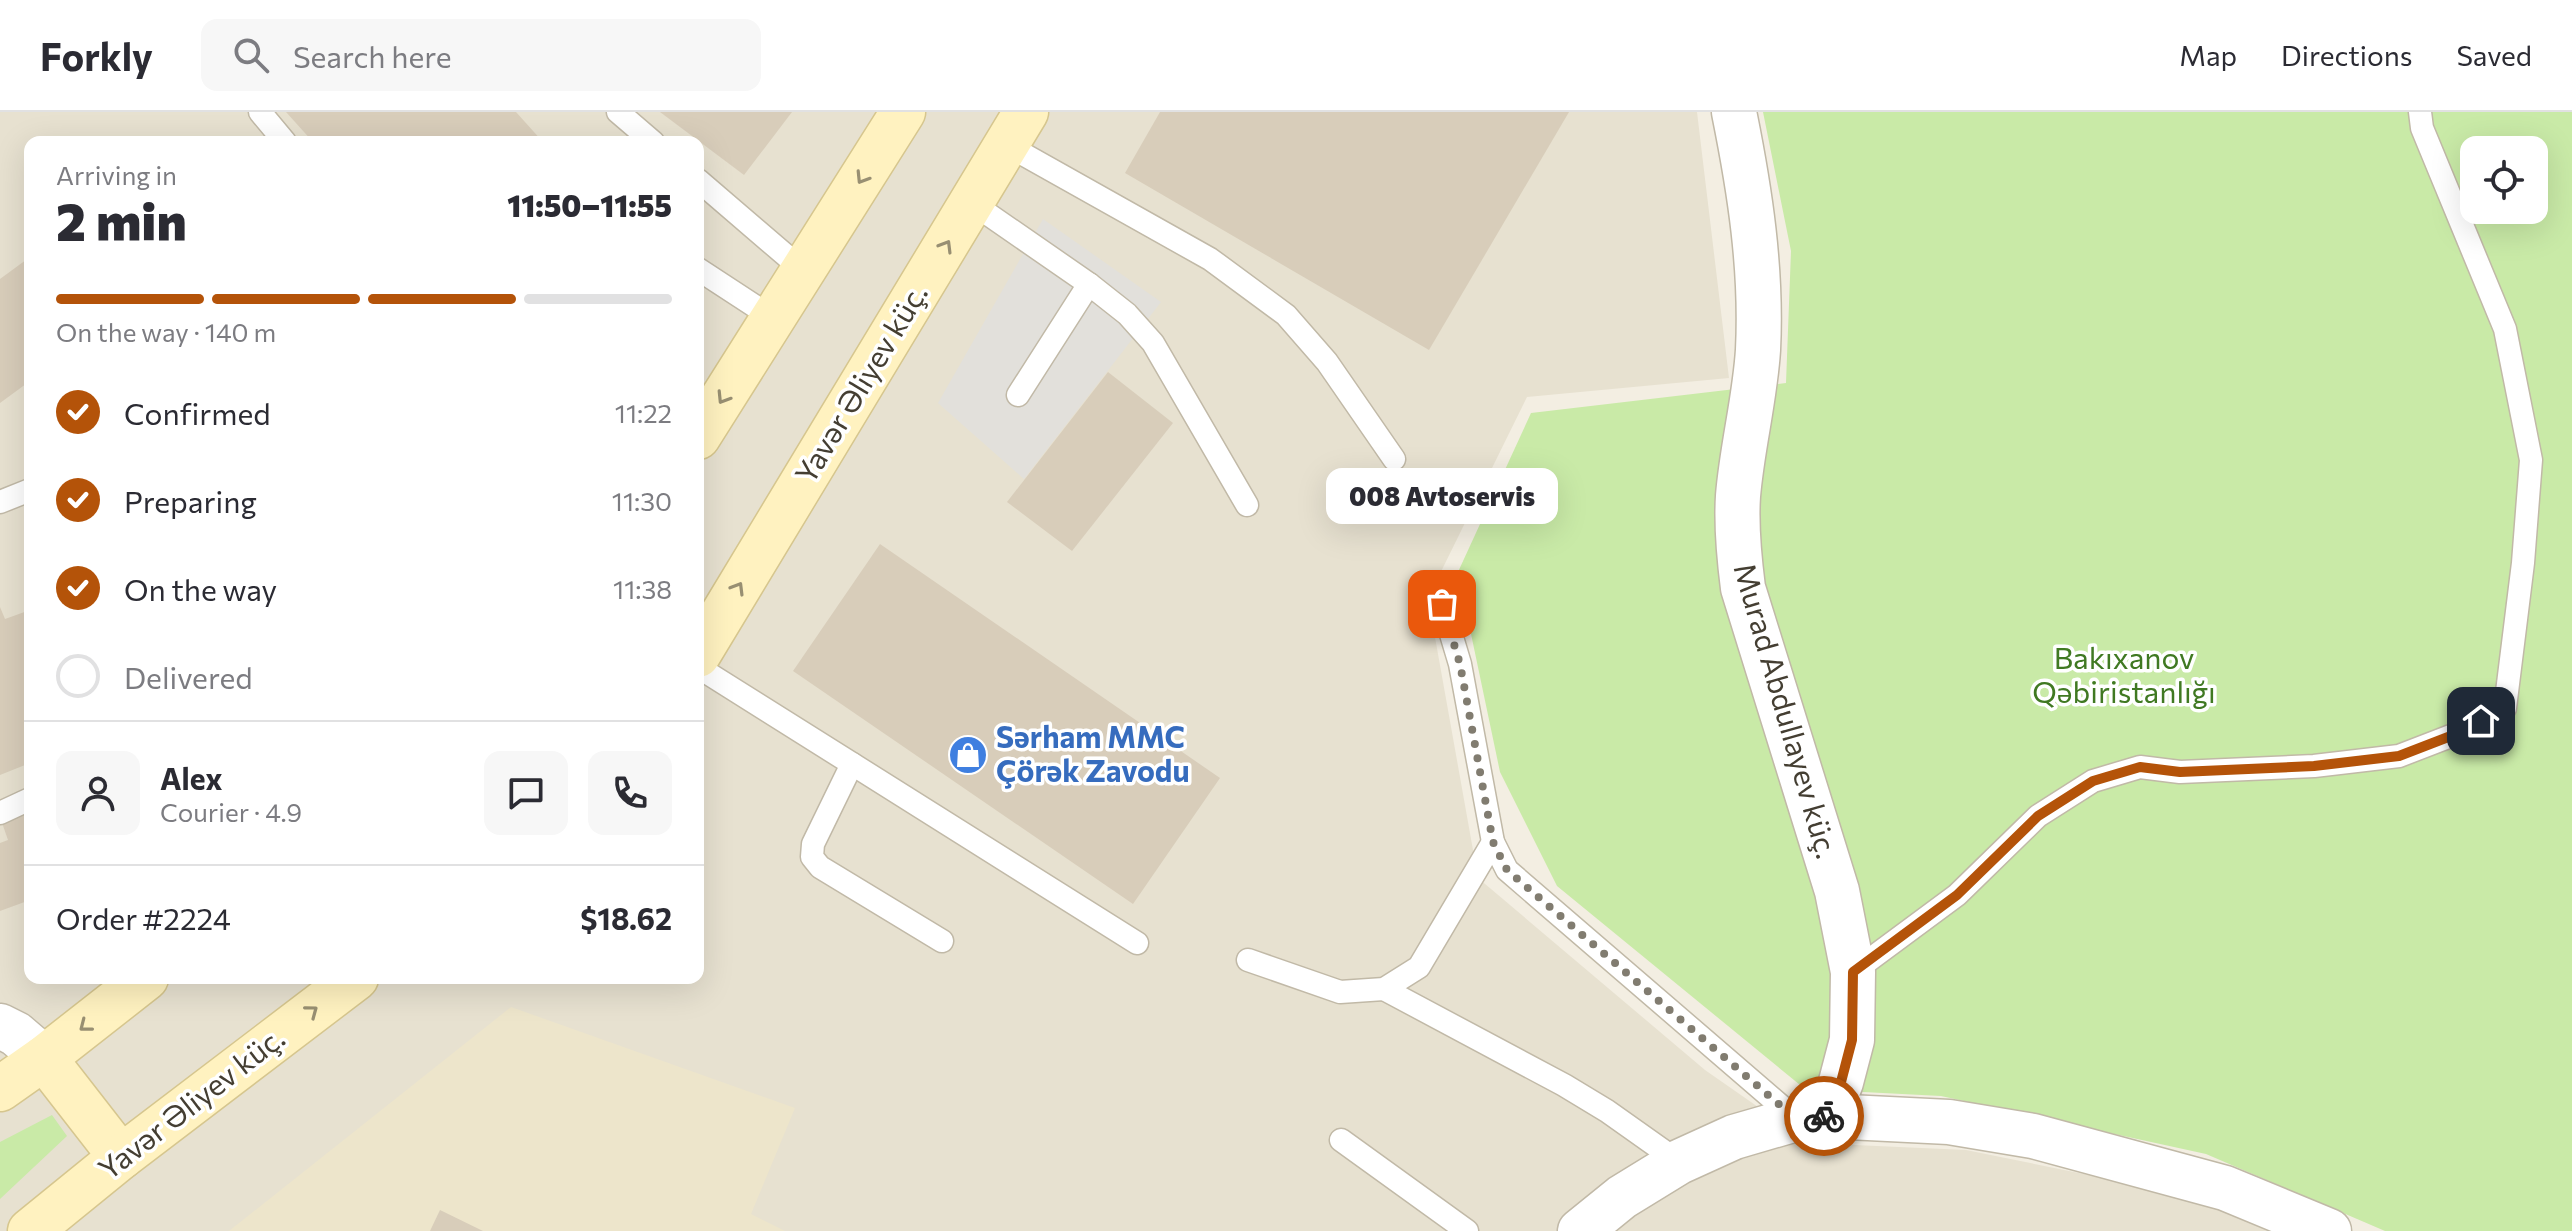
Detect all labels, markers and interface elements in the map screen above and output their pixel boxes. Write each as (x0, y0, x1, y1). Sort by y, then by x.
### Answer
search box (201, 19, 761, 91)
text: Forkly (40, 32, 153, 79)
icon: search (229, 33, 273, 77)
text: Search here (293, 37, 452, 74)
text: Map (2179, 38, 2237, 72)
text: Directions (2281, 38, 2412, 72)
text: Saved (2456, 38, 2532, 72)
map controls (2460, 136, 2548, 224)
button: locate (2460, 136, 2548, 224)
text: Arriving in (56, 159, 177, 190)
one-way arrow (856, 169, 872, 184)
text: 11:50–11:55 (507, 186, 672, 223)
text: 2 min (56, 188, 187, 252)
one-way arrow (936, 240, 952, 255)
street label: Yavər Əliyev küç. (786, 276, 934, 489)
text: On the way · 140 m (56, 316, 276, 347)
one-way arrow (717, 389, 732, 404)
icon: check (56, 390, 100, 434)
text: Confirmed (124, 394, 271, 431)
text: 11:22 (615, 397, 672, 428)
callout: 008 Avtoservis (1326, 468, 1558, 524)
icon: check (56, 478, 100, 522)
text: 008 Avtoservis (1349, 480, 1535, 511)
text: Preparing (124, 482, 257, 519)
text: 11:30 (612, 485, 672, 516)
street label: Murad Abdullayev küç. (1728, 558, 1847, 862)
icon: check (56, 566, 100, 610)
text: On the way (124, 570, 277, 607)
pin (1408, 570, 1476, 638)
text: 11:38 (613, 573, 672, 604)
one-way arrow (729, 582, 744, 597)
icon: bag (1420, 582, 1464, 626)
park label: Bakıxanov Qəbiristanlığı (2032, 638, 2216, 709)
text: Delivered (124, 658, 253, 695)
pin (2447, 687, 2515, 755)
icon: home (2459, 699, 2503, 743)
place label: Sərham MMC Çörək Zavodu (996, 717, 1190, 789)
shop icon: Sərham MMC Çörək Zavodu (947, 734, 989, 776)
button: person (56, 751, 140, 835)
button: chat (484, 751, 568, 835)
button: phone (588, 751, 672, 835)
text: Alex (160, 759, 223, 796)
text: Courier · 4.9 (160, 796, 302, 827)
text: Order #2224 (56, 899, 231, 936)
text: $18.62 (580, 899, 672, 936)
one-way arrow (303, 1007, 318, 1021)
one-way arrow (79, 1017, 94, 1031)
street label: Yavər Əliyev küç. (90, 1018, 291, 1186)
courier (1784, 1076, 1864, 1156)
icon: bike (1802, 1094, 1846, 1138)

